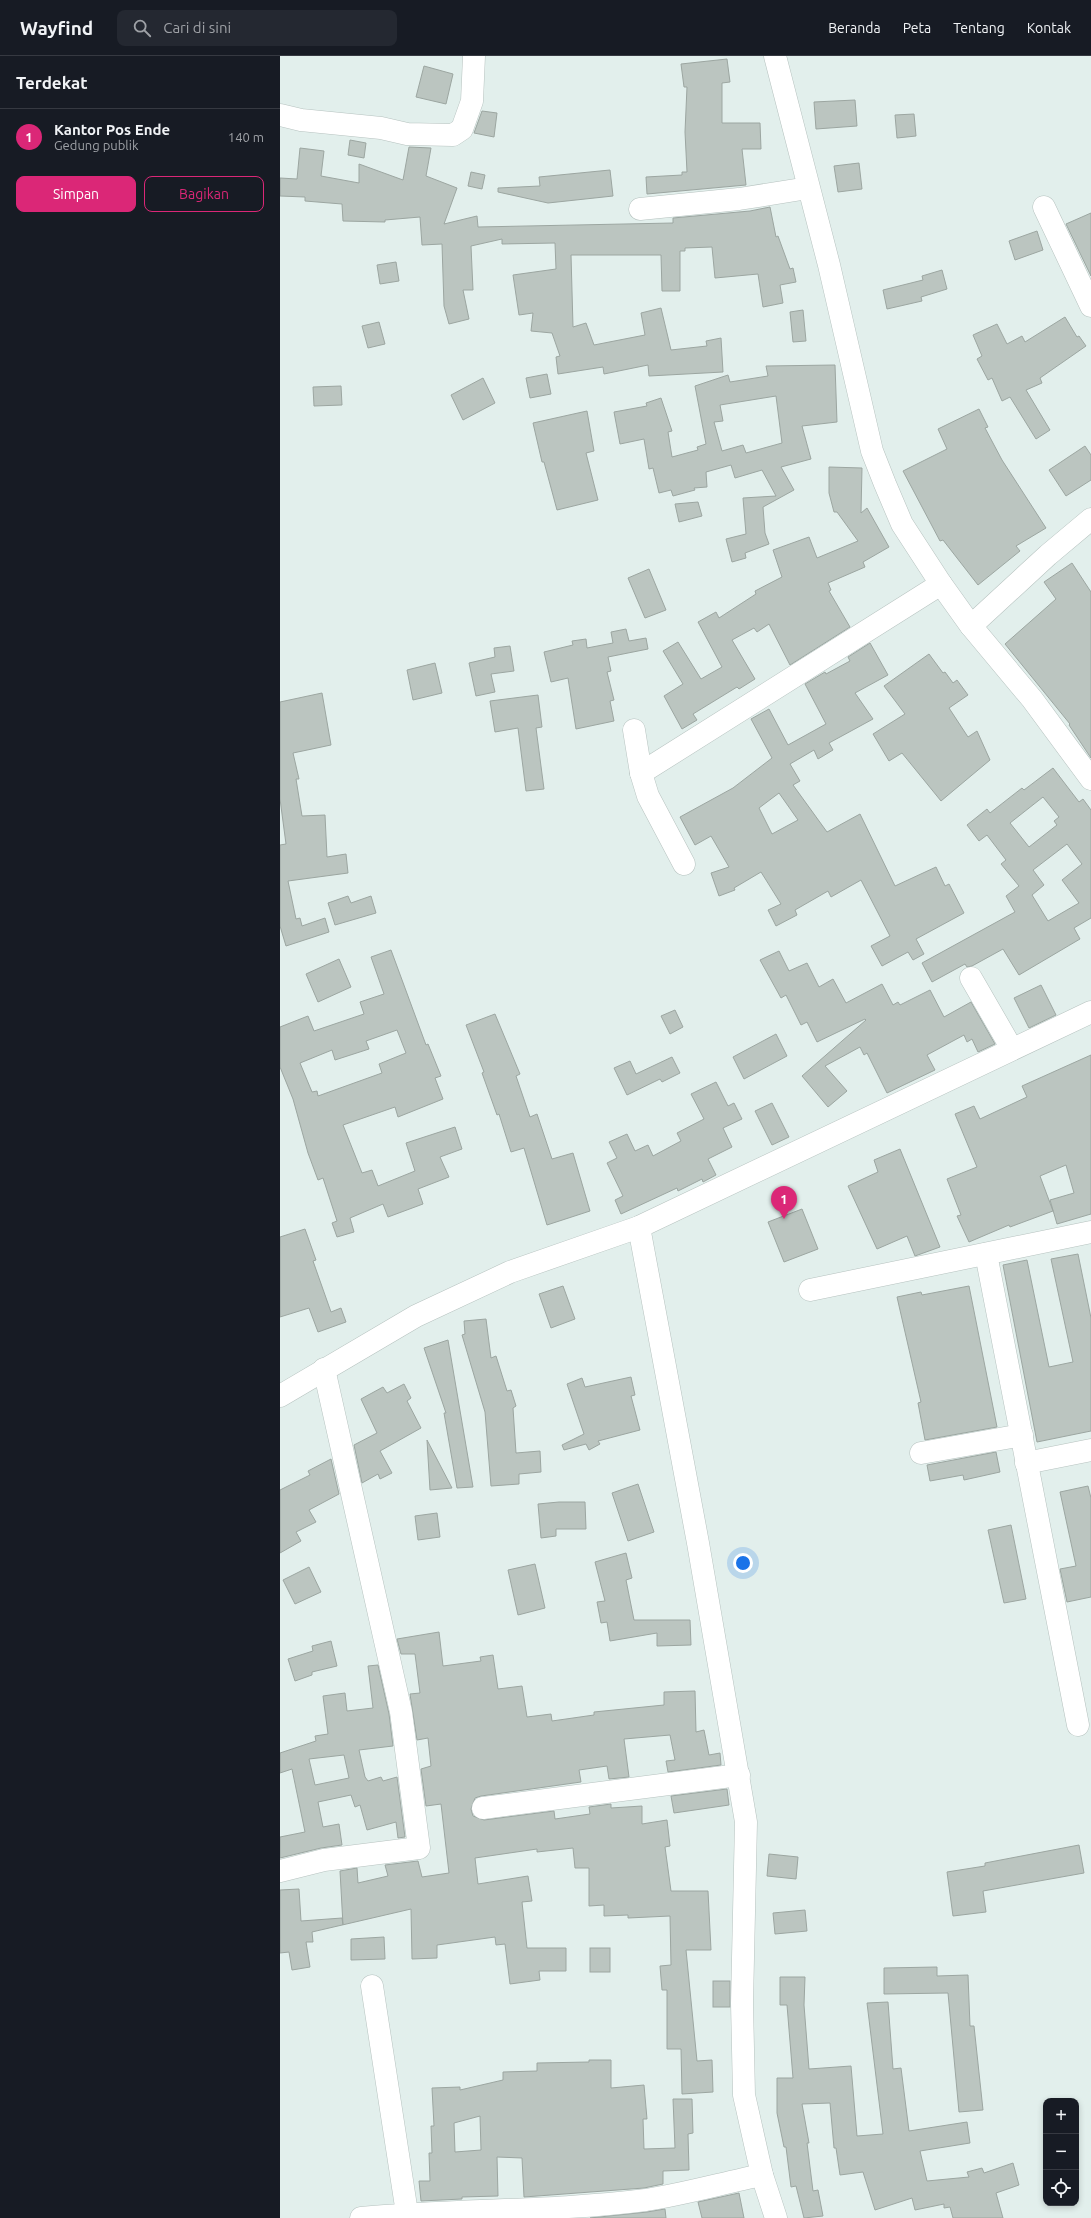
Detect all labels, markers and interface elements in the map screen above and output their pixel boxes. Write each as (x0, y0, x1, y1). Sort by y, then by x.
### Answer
search box (117, 10, 397, 46)
text: Wayfind (20, 17, 93, 39)
icon: search (131, 17, 153, 39)
text: Cari di sini (163, 19, 231, 36)
text: Beranda (828, 20, 881, 36)
text: Peta (903, 20, 931, 36)
text: Tentang (953, 20, 1005, 36)
text: Kontak (1027, 20, 1071, 36)
text: Terdekat (16, 73, 88, 92)
text: Kantor Pos Ende (54, 121, 170, 138)
text: 1 (25, 130, 33, 144)
text: 140 m (228, 130, 264, 144)
text: Gedung publik (54, 138, 138, 152)
button: Simpan (16, 176, 136, 212)
button: Bagikan (144, 176, 264, 212)
pin: 1 (771, 1186, 797, 1219)
your location (733, 1553, 753, 1573)
map controls (1043, 2098, 1079, 2206)
button: + (1043, 2098, 1079, 2134)
button: − (1043, 2134, 1079, 2170)
button: locate (1043, 2170, 1079, 2206)

